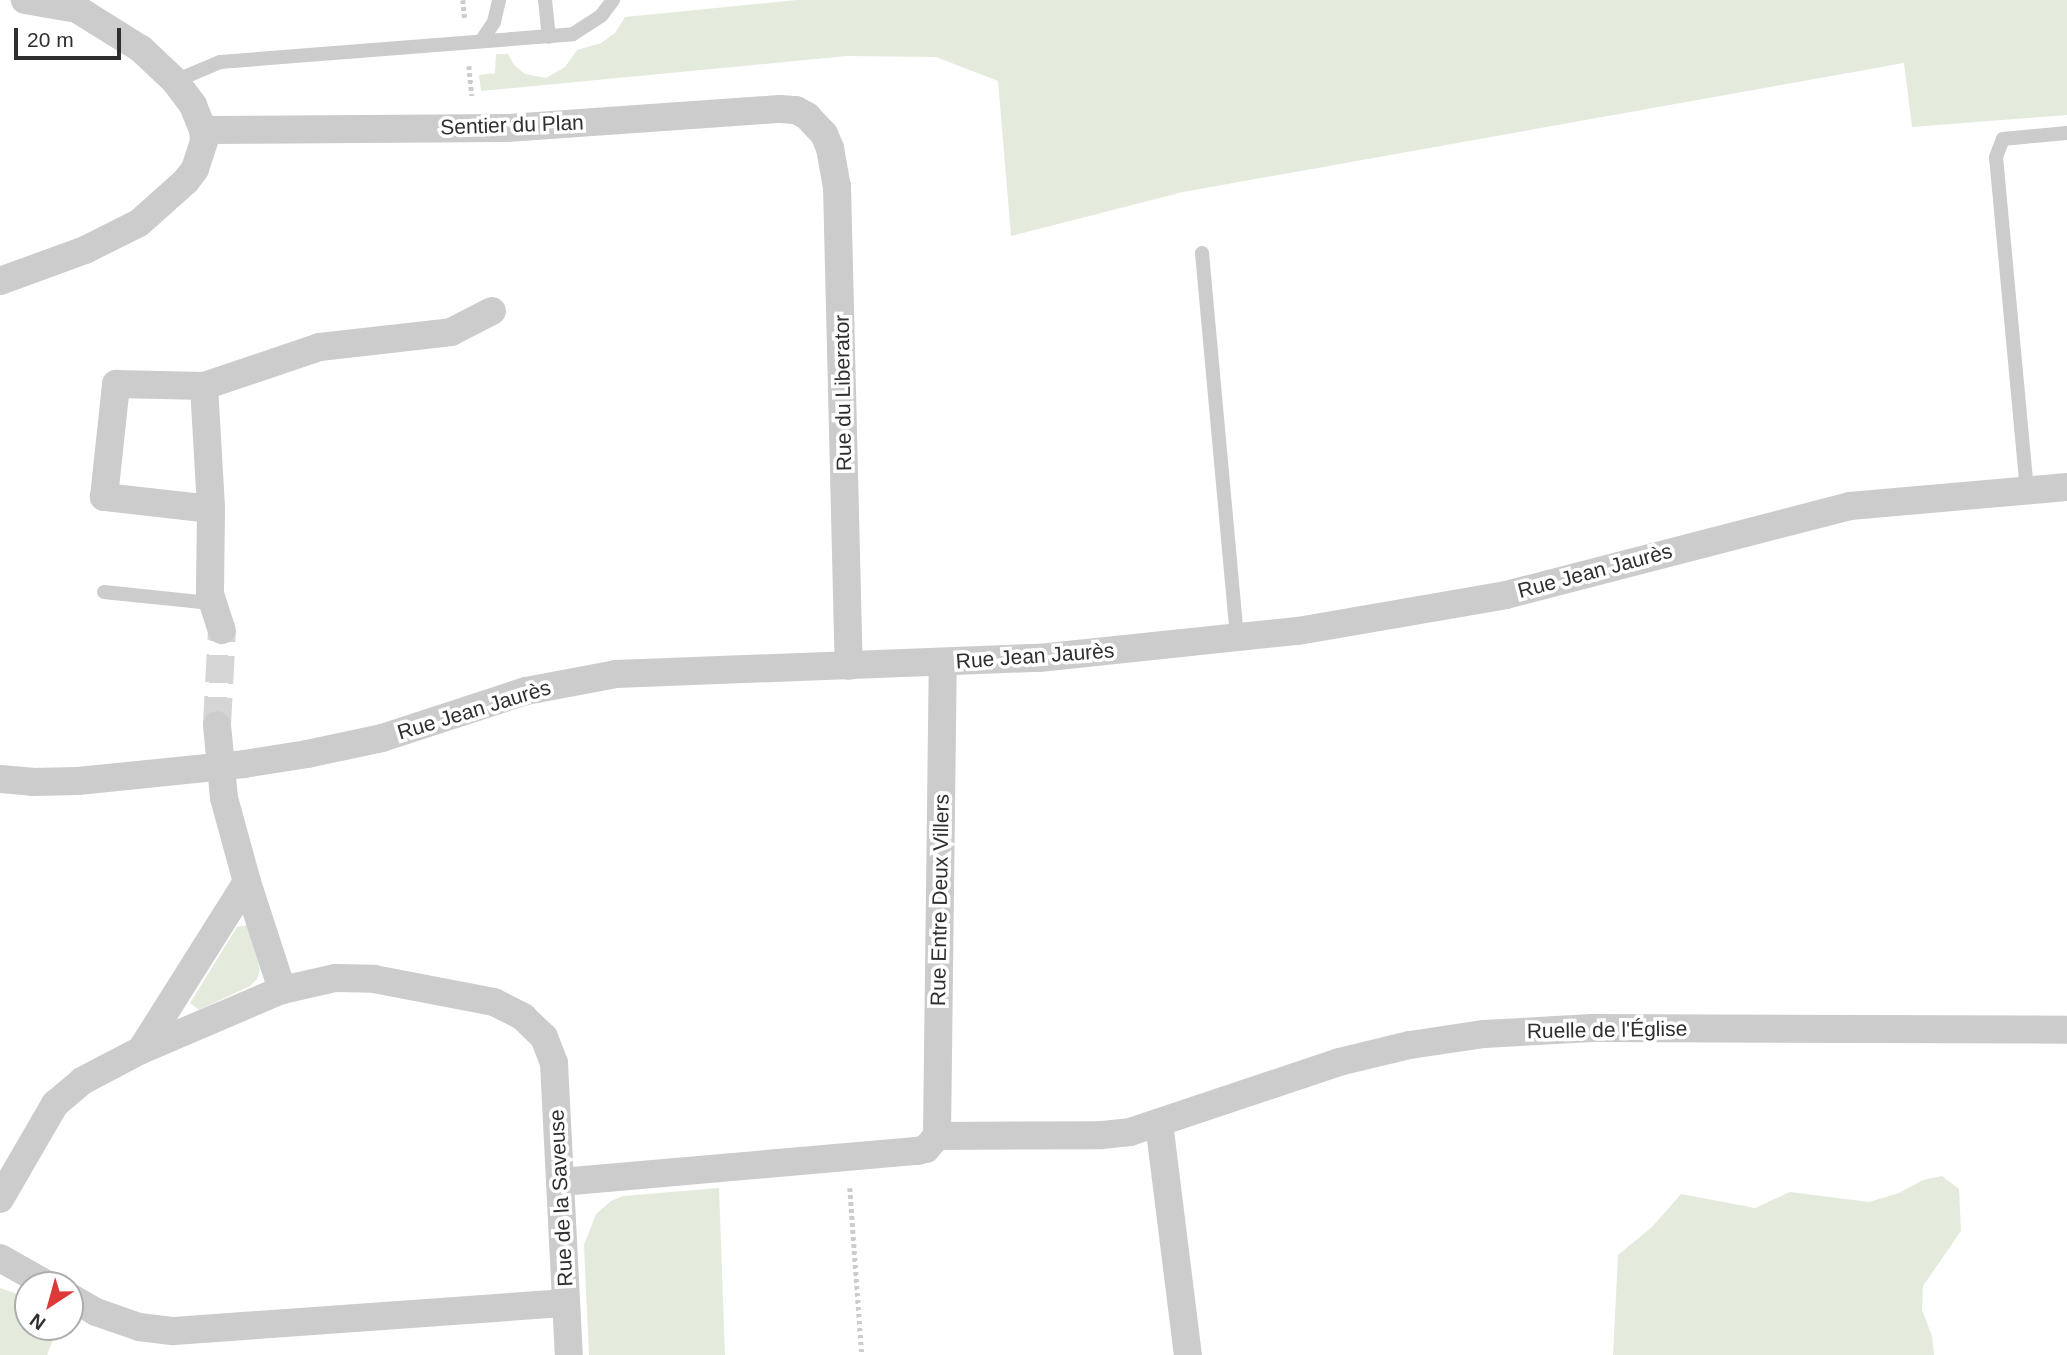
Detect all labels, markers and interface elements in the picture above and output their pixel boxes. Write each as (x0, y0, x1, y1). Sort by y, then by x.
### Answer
scale bar (18, 14, 124, 58)
text: 20 m (27, 28, 74, 51)
street label: Sentier du Plan (440, 110, 584, 140)
street label: Rue du Liberator (829, 315, 857, 471)
street label: Rue Jean Jaurès (1515, 538, 1675, 604)
street label: Rue Jean Jaurès (955, 638, 1115, 674)
street label: Rue Jean Jaurès (394, 675, 554, 745)
street label: Rue Entre Deux Villers (926, 794, 954, 1006)
street label: Ruelle de l'Église (1527, 1016, 1687, 1044)
street label: Rue de la Saveuse (544, 1109, 578, 1287)
north arrow (14, 1271, 84, 1341)
text: N (26, 1309, 49, 1334)

